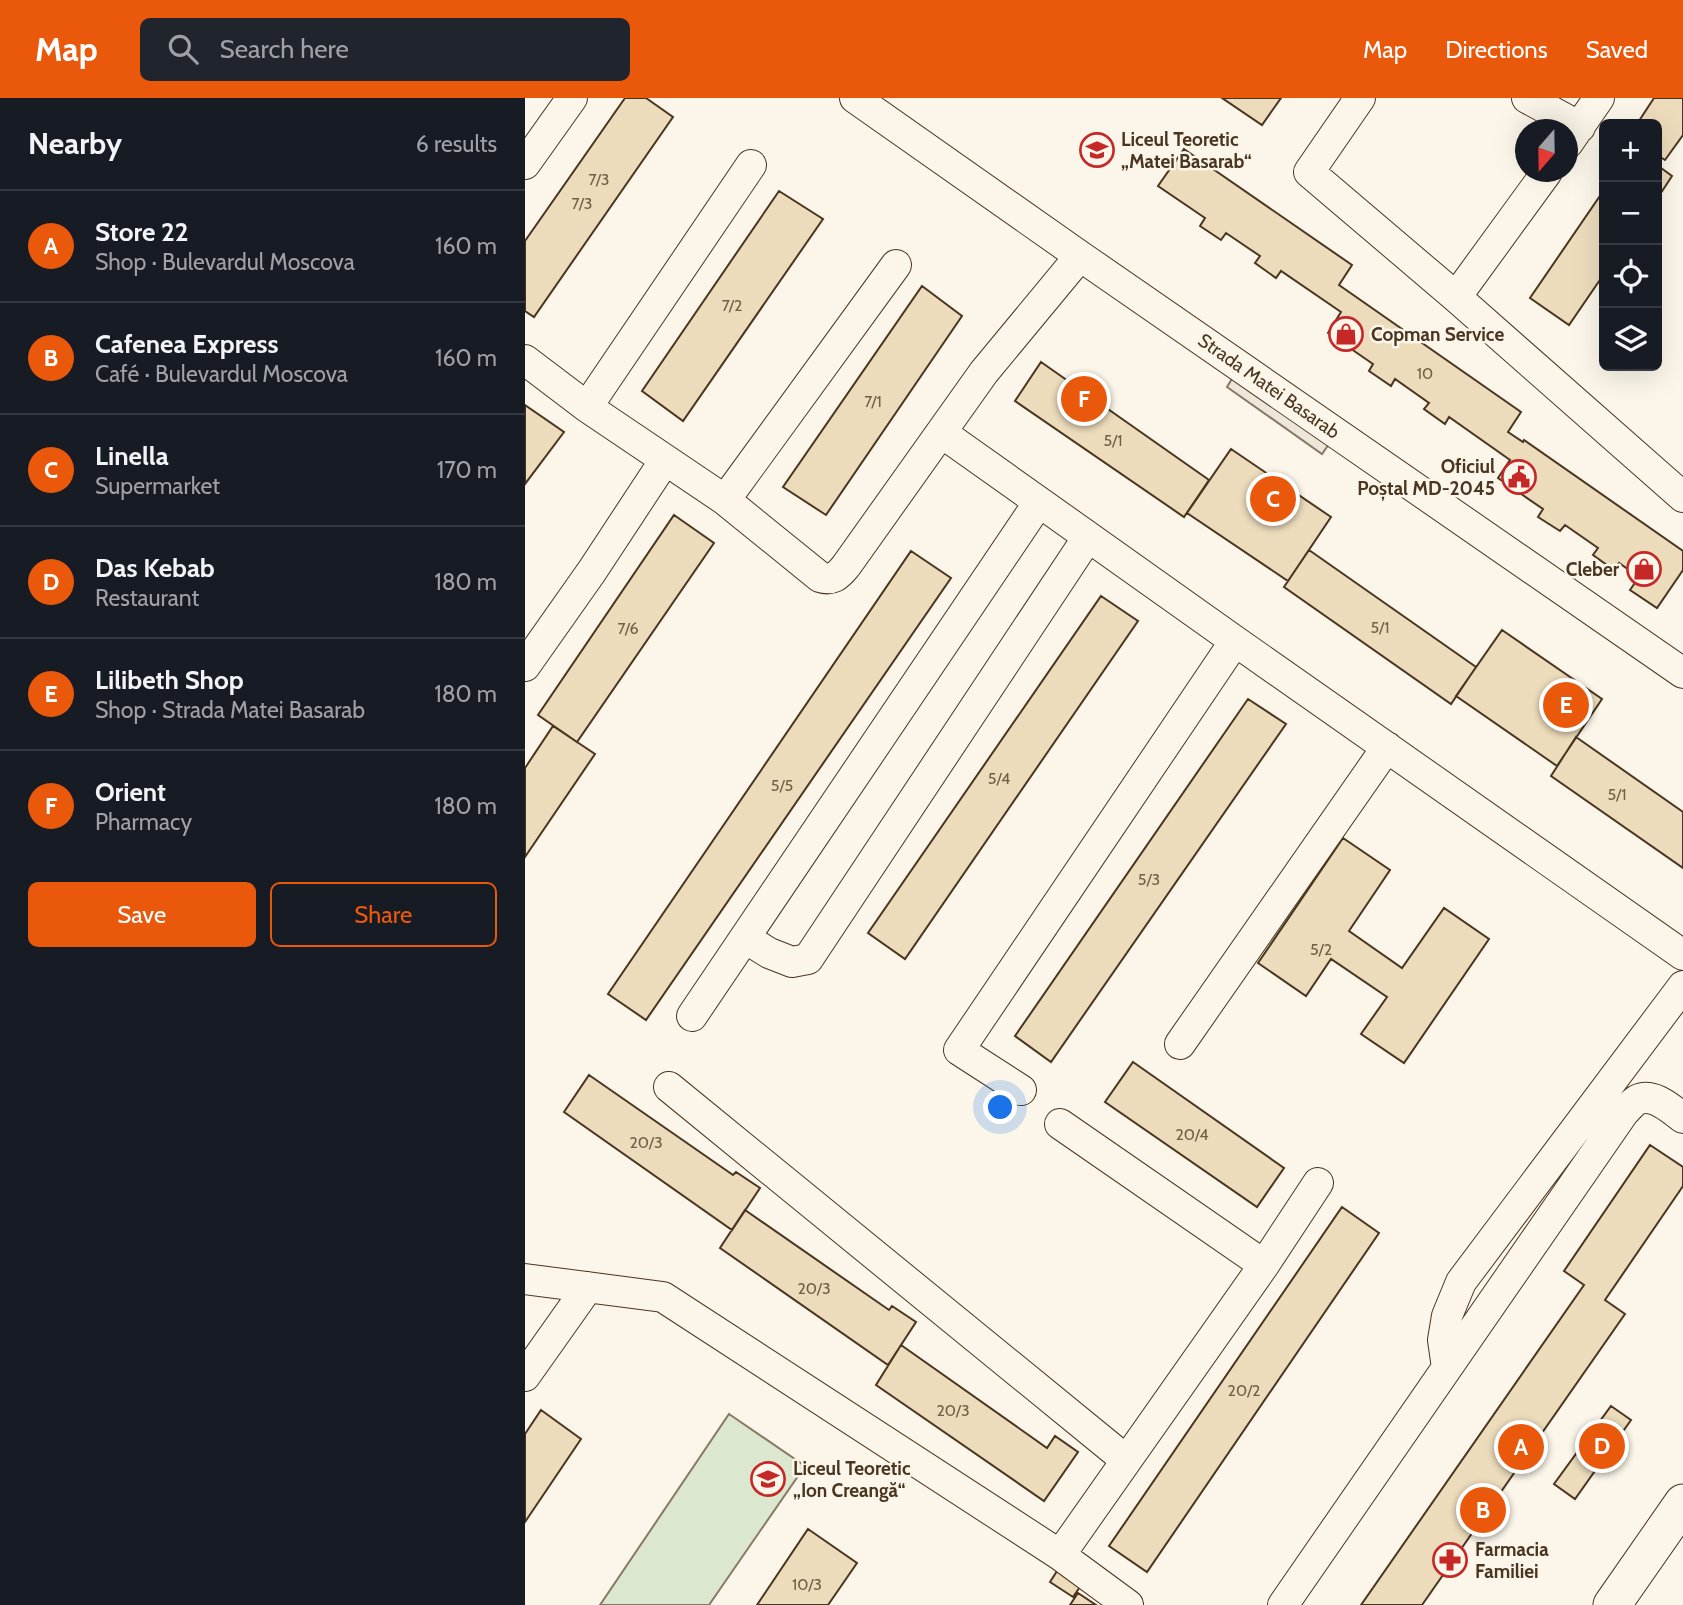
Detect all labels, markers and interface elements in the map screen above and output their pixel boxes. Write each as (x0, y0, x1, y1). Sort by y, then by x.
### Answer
search box (140, 18, 630, 81)
text: Map (35, 29, 98, 69)
icon: search (164, 30, 202, 68)
text: Search here (220, 33, 349, 65)
text: Map (1363, 35, 1407, 64)
text: Directions (1445, 35, 1548, 64)
text: Saved (1586, 35, 1648, 64)
north arrow (1515, 119, 1578, 182)
map controls (1599, 119, 1662, 371)
button: + (1599, 119, 1662, 182)
text: Nearby (28, 125, 122, 162)
place label: Liceul Teoretic „Matei Basarab“ (1121, 128, 1252, 173)
text: 6 results (416, 130, 497, 158)
school or university icon: Liceul Teoretic „Matei Basarab“ (1078, 131, 1116, 169)
house number: 7/3 (589, 170, 609, 189)
button: − (1599, 182, 1662, 245)
house number: 7/3 (572, 194, 592, 213)
text: Store 22 (95, 216, 189, 248)
text: A (44, 232, 58, 260)
text: 160 m (435, 232, 497, 260)
button: locate (1599, 245, 1662, 308)
text: Shop · Bulevardul Moscova (95, 248, 355, 276)
house number: 7/2 (722, 296, 742, 315)
button: layers (1599, 308, 1662, 371)
shop icon: Copman Service (1327, 315, 1365, 353)
place label: Copman Service (1371, 323, 1504, 346)
text: Cafenea Express (95, 328, 278, 360)
street label: Strada Matei Basarab (1194, 328, 1344, 444)
text: B (44, 344, 58, 372)
text: 160 m (435, 344, 497, 372)
text: Café · Bulevardul Moscova (95, 360, 348, 388)
house number: 10 (1417, 364, 1433, 383)
pin: F (1061, 373, 1107, 425)
house number: 7/1 (864, 392, 882, 411)
house number: 5/1 (1103, 431, 1123, 450)
text: Linella (95, 440, 169, 472)
place label: Oficiul Poștal MD-2045 (1357, 455, 1495, 501)
text: C (44, 456, 58, 484)
text: 170 m (437, 456, 497, 484)
public building icon: Oficiul Poștal MD-2045 (1500, 458, 1538, 496)
text: Supermarket (95, 472, 220, 500)
pin: C (1250, 473, 1296, 525)
shop icon: Cleber (1625, 550, 1663, 588)
text: Das Kebab (95, 552, 215, 584)
place label: Cleber (1566, 558, 1620, 581)
text: D (43, 568, 59, 596)
text: 180 m (434, 568, 497, 596)
text: Restaurant (95, 584, 199, 612)
house number: 5/1 (1370, 618, 1390, 637)
house number: 7/6 (618, 619, 638, 638)
text: Lilibeth Shop (95, 664, 244, 696)
pin: E (1543, 679, 1589, 731)
text: E (44, 680, 58, 708)
text: 180 m (434, 680, 497, 708)
text: Shop · Strada Matei Basarab (95, 696, 365, 724)
house number: 5/4 (988, 769, 1010, 788)
text: Orient (95, 776, 166, 808)
house number: 5/5 (771, 776, 793, 795)
house number: 5/1 (1607, 785, 1627, 804)
text: F (45, 792, 57, 820)
text: 180 m (434, 792, 497, 820)
text: Pharmacy (95, 808, 192, 836)
house number: 5/3 (1138, 870, 1160, 889)
button: Save (28, 882, 256, 947)
button: Share (270, 882, 497, 947)
house number: 5/2 (1310, 940, 1332, 959)
your location (983, 1090, 1017, 1124)
house number: 20/4 (1175, 1125, 1209, 1144)
house number: 20/3 (629, 1133, 663, 1152)
house number: 20/3 (797, 1279, 831, 1298)
house number: 20/2 (1228, 1381, 1260, 1400)
house number: 20/3 (936, 1401, 970, 1420)
pin: D (1579, 1420, 1625, 1472)
pin: A (1498, 1421, 1544, 1473)
place label: Liceul Teoretic „Ion Creangă“ (793, 1457, 911, 1502)
school or university icon: Liceul Teoretic „Ion Creangă“ (749, 1460, 787, 1498)
pin: B (1460, 1484, 1506, 1536)
place label: Farmacia Familiei (1475, 1538, 1549, 1583)
pharmacy icon: Farmacia Familiei (1431, 1541, 1469, 1579)
house number: 10/3 (792, 1575, 822, 1594)

